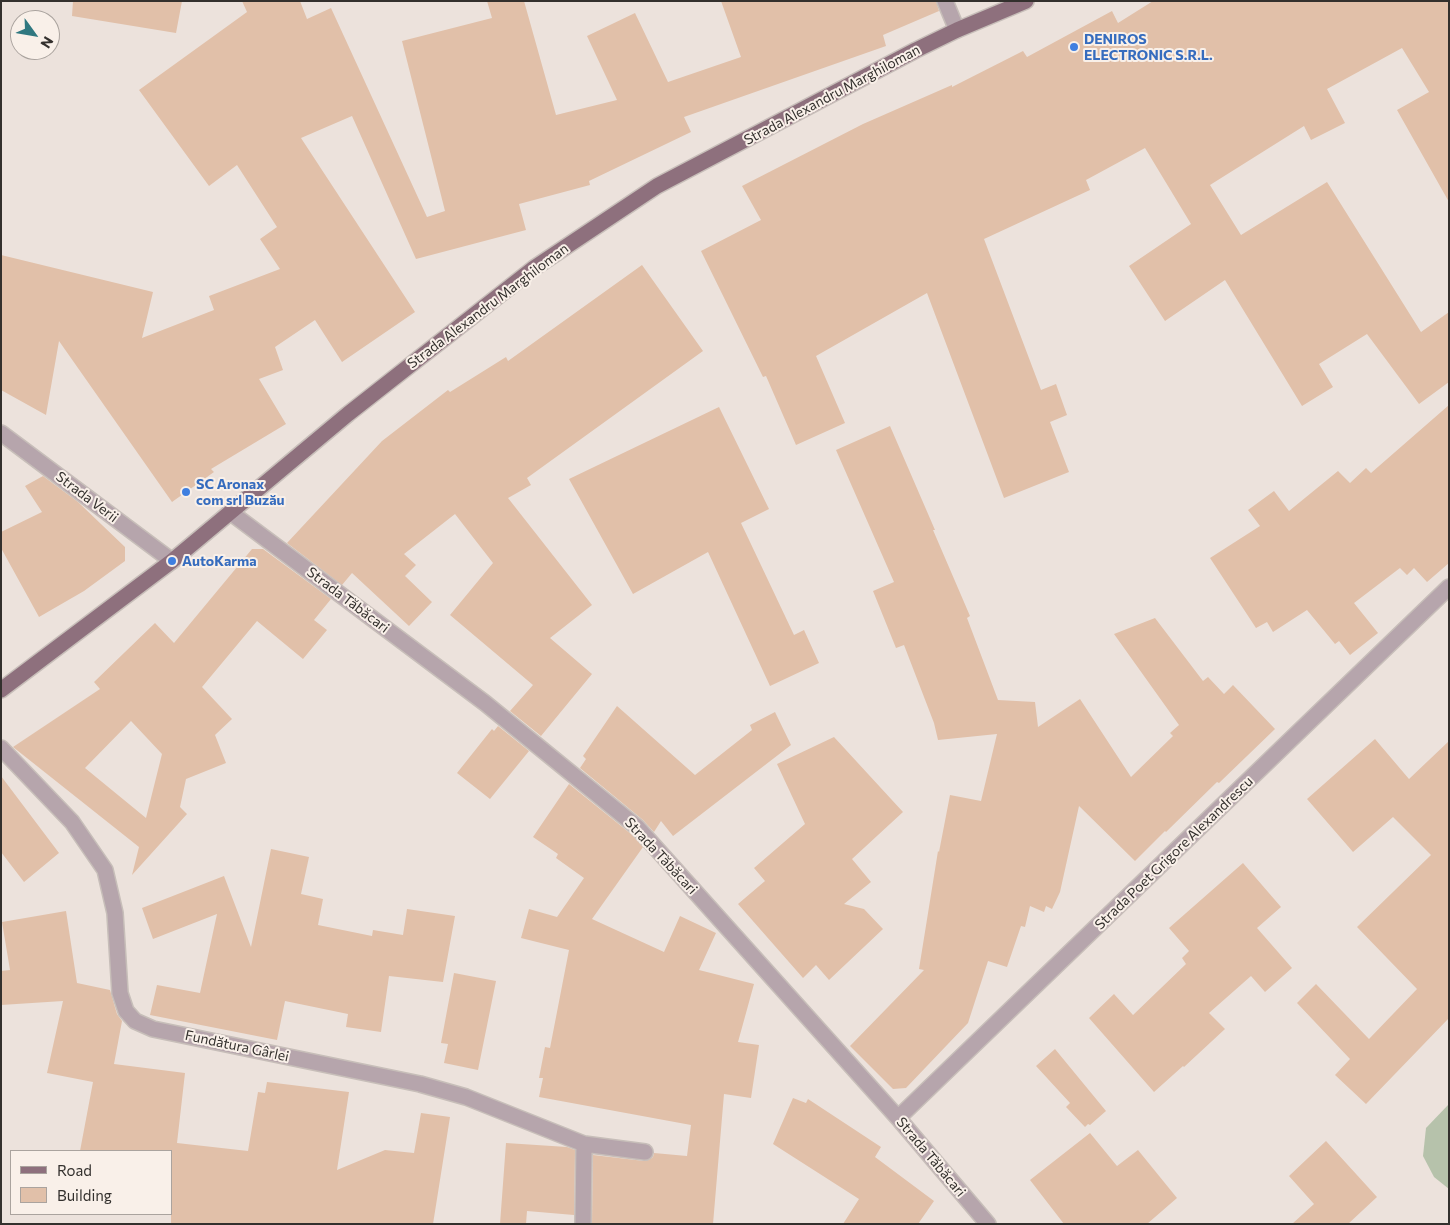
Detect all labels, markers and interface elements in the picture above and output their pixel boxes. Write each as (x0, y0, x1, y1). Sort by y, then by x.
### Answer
north arrow (10, 10, 60, 60)
place label: DENIROS ELECTRONIC S.R.L. (1084, 31, 1213, 64)
text: N (37, 34, 57, 52)
street label: Strada Alexandru Marghiloman (741, 41, 923, 149)
marker: DENIROS ELECTRONIC S.R.L. (1068, 41, 1080, 53)
street label: Strada Alexandru Marghiloman (404, 240, 572, 372)
street label: Strada Verii (53, 468, 121, 526)
place label: SC Aronax com srl Buzău (196, 476, 285, 508)
marker: SC Aronax com srl Buzău (180, 486, 192, 498)
place label: AutoKarma (182, 553, 257, 569)
marker: AutoKarma (166, 555, 178, 567)
street label: Strada Tăbăcari (304, 564, 392, 636)
street label: Strada Poet Grigore Alexandrescu (1091, 773, 1257, 933)
street label: Strada Tăbăcari (621, 814, 701, 898)
street label: Fundătura Gârlei (184, 1027, 290, 1065)
street label: Strada Tăbăcari (893, 1114, 969, 1200)
legend (10, 1150, 172, 1215)
text: Road (57, 1161, 92, 1179)
text: Building (57, 1186, 112, 1204)

